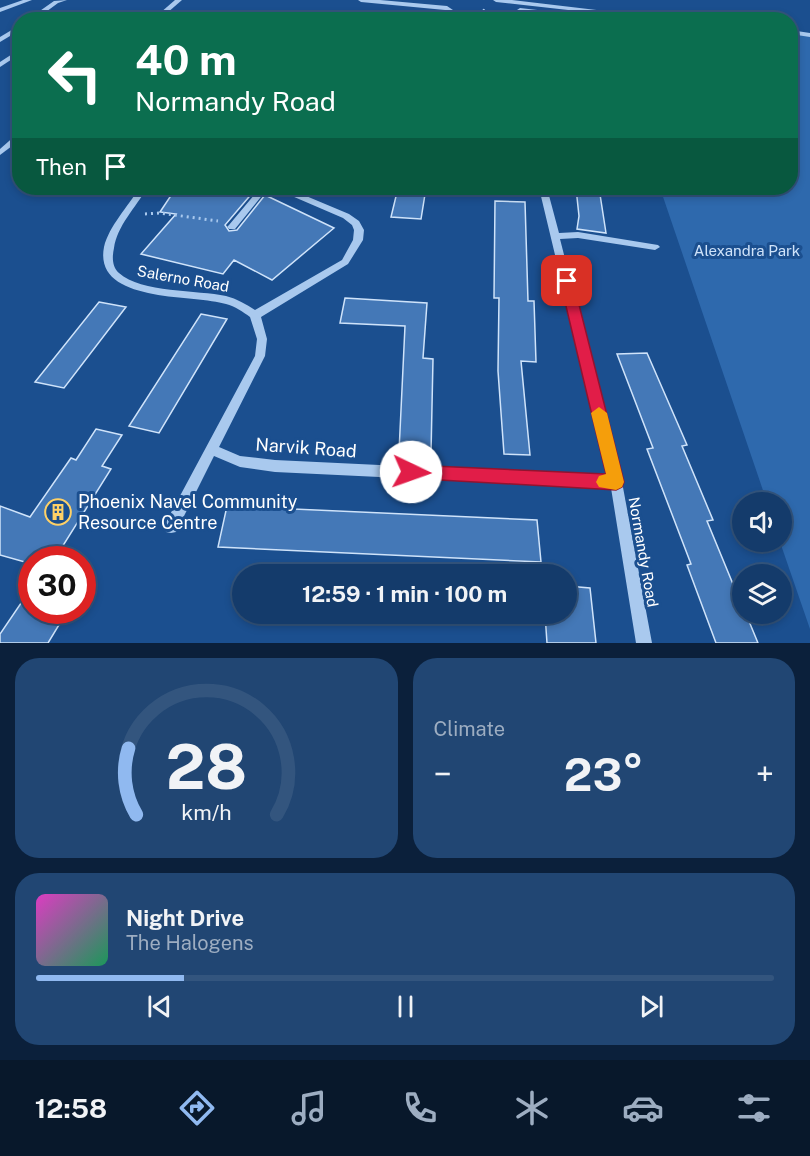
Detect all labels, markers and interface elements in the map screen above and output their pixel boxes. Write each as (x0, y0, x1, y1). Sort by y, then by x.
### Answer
text: 40 m (135, 35, 237, 84)
icon: left (36, 36, 114, 114)
text: Normandy Road (135, 85, 336, 117)
icon: arrive (99, 150, 132, 183)
text: Then (36, 154, 87, 180)
park label: Alexandra Park (694, 242, 800, 259)
pin (541, 255, 592, 306)
street label: Salerno Road (136, 262, 230, 295)
icon: arrive (550, 264, 583, 297)
street label: Narvik Road (255, 433, 357, 462)
position arrow (379, 440, 443, 504)
place label: Phoenix Navel Community Resource Centre (78, 491, 298, 533)
map controls (732, 492, 792, 624)
button: sound (732, 492, 792, 552)
street label: Normandy Road (625, 496, 662, 608)
building icon: Phoenix Navel Community Resource Centre (43, 497, 73, 527)
speed limit sign: 30 (18, 546, 96, 624)
button: layers (732, 564, 792, 624)
text: 12:59 · 1 min · 100 m (302, 581, 507, 607)
text: Climate (434, 717, 505, 741)
text: 28 (166, 730, 247, 803)
text: 23° (564, 748, 644, 801)
text: − (434, 755, 452, 793)
text: + (756, 755, 774, 793)
text: km/h (181, 800, 231, 825)
text: Night Drive (126, 905, 244, 931)
text: The Halogens (126, 931, 254, 955)
icon: previous (143, 990, 176, 1023)
icon: pause (389, 990, 422, 1023)
icon: next (635, 990, 668, 1023)
icon: directions (176, 1087, 218, 1129)
icon: music (288, 1087, 330, 1129)
icon: phone (399, 1087, 441, 1129)
icon: climate (511, 1087, 553, 1129)
icon: car (622, 1087, 664, 1129)
icon: filters (733, 1087, 775, 1129)
text: 12:58 (35, 1092, 107, 1124)

